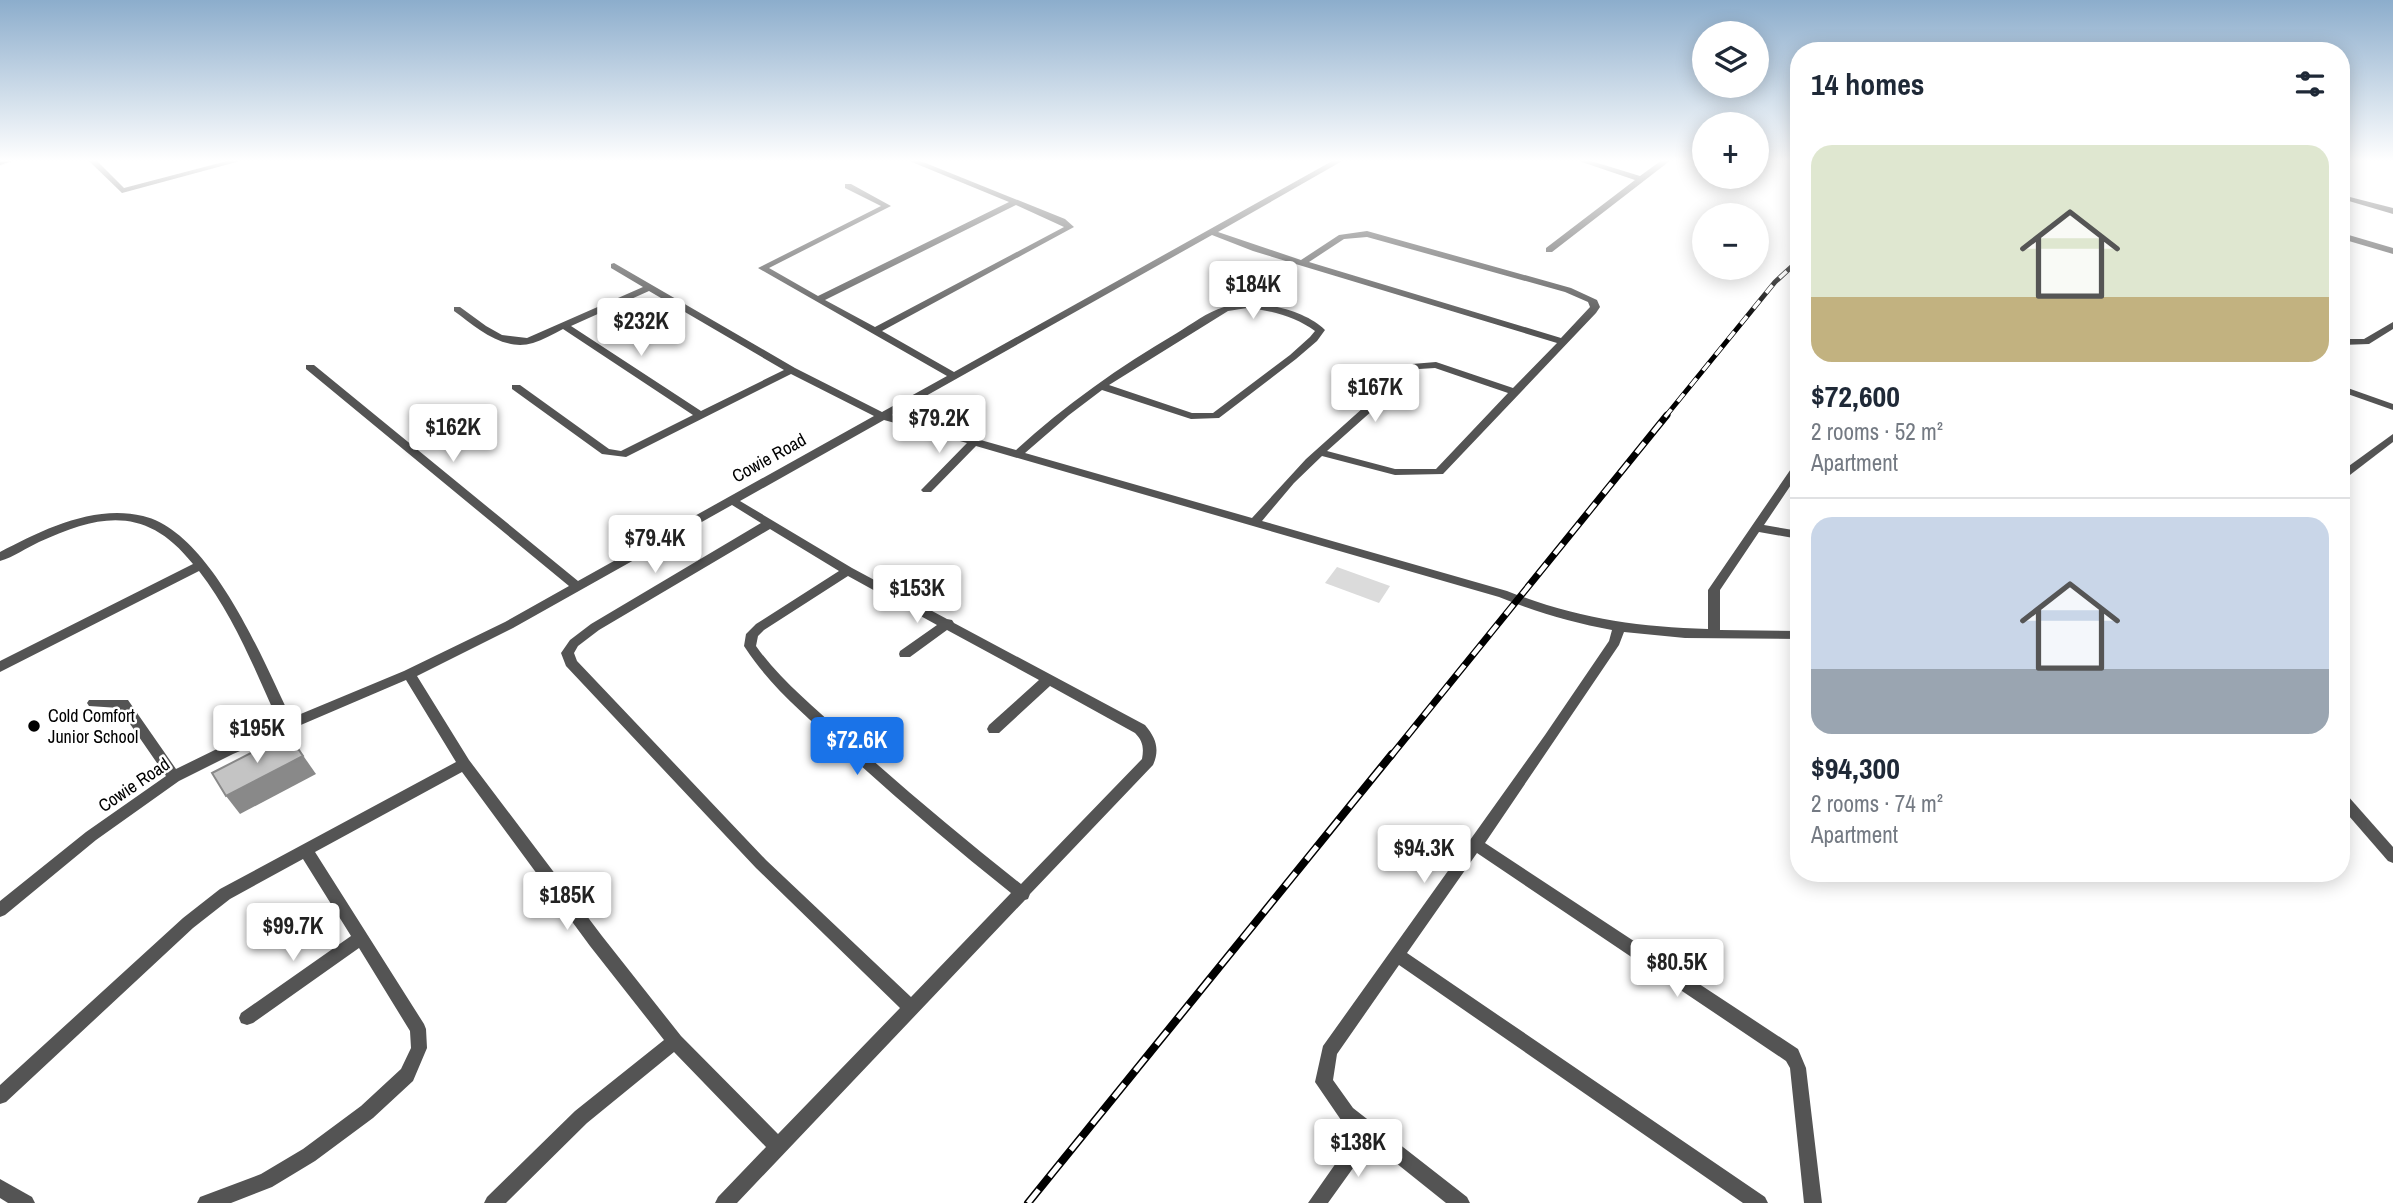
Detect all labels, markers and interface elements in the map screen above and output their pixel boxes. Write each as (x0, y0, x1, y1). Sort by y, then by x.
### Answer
map controls (1692, 21, 1769, 280)
button: layers (1692, 21, 1769, 98)
text: 14 homes (1811, 64, 1925, 104)
icon: filters (2291, 65, 2329, 103)
button: + (1692, 112, 1769, 189)
icon: home (2007, 191, 2133, 317)
button: − (1692, 203, 1769, 280)
pin: $184K (1204, 262, 1302, 321)
text: $184K (1225, 268, 1281, 299)
pin: $232K (592, 298, 690, 358)
text: $232K (613, 305, 669, 336)
pin: $167K (1326, 364, 1424, 424)
text: $167K (1347, 371, 1403, 402)
text: $72,600 (1811, 376, 1900, 416)
pin: $79.2K (882, 396, 996, 455)
text: $79.2K (909, 402, 969, 433)
pin: $162K (404, 405, 502, 464)
text: $162K (425, 411, 481, 442)
text: 2 rooms · 52 m² (1811, 416, 1943, 447)
street label: Cowie Road (727, 427, 810, 488)
text: Apartment (1811, 447, 1898, 478)
pin: $79.4K (598, 516, 712, 575)
text: $79.4K (625, 522, 685, 553)
icon: home (2007, 563, 2133, 689)
pin: $153K (868, 566, 966, 625)
text: $153K (889, 572, 945, 603)
place label: Cold Comfort Junior School (48, 703, 138, 749)
pin: $195K (208, 706, 306, 765)
text: $195K (229, 712, 285, 743)
marker: Cold Comfort Junior School (26, 718, 42, 734)
pin: $72.6K (800, 718, 914, 777)
text: $72.6K (827, 724, 887, 755)
text: $94,300 (1811, 748, 1900, 788)
street label: Cowie Road (93, 752, 174, 818)
text: 2 rooms · 74 m² (1811, 788, 1943, 819)
text: Apartment (1811, 819, 1898, 850)
pin: $94.3K (1367, 826, 1481, 885)
text: $94.3K (1394, 832, 1454, 863)
pin: $185K (518, 872, 616, 932)
text: $185K (539, 879, 595, 910)
pin: $99.7K (236, 904, 350, 963)
text: $99.7K (263, 910, 323, 941)
pin: $80.5K (1620, 940, 1734, 999)
text: $80.5K (1647, 946, 1707, 977)
pin: $138K (1309, 1120, 1407, 1179)
text: $138K (1330, 1126, 1386, 1157)

